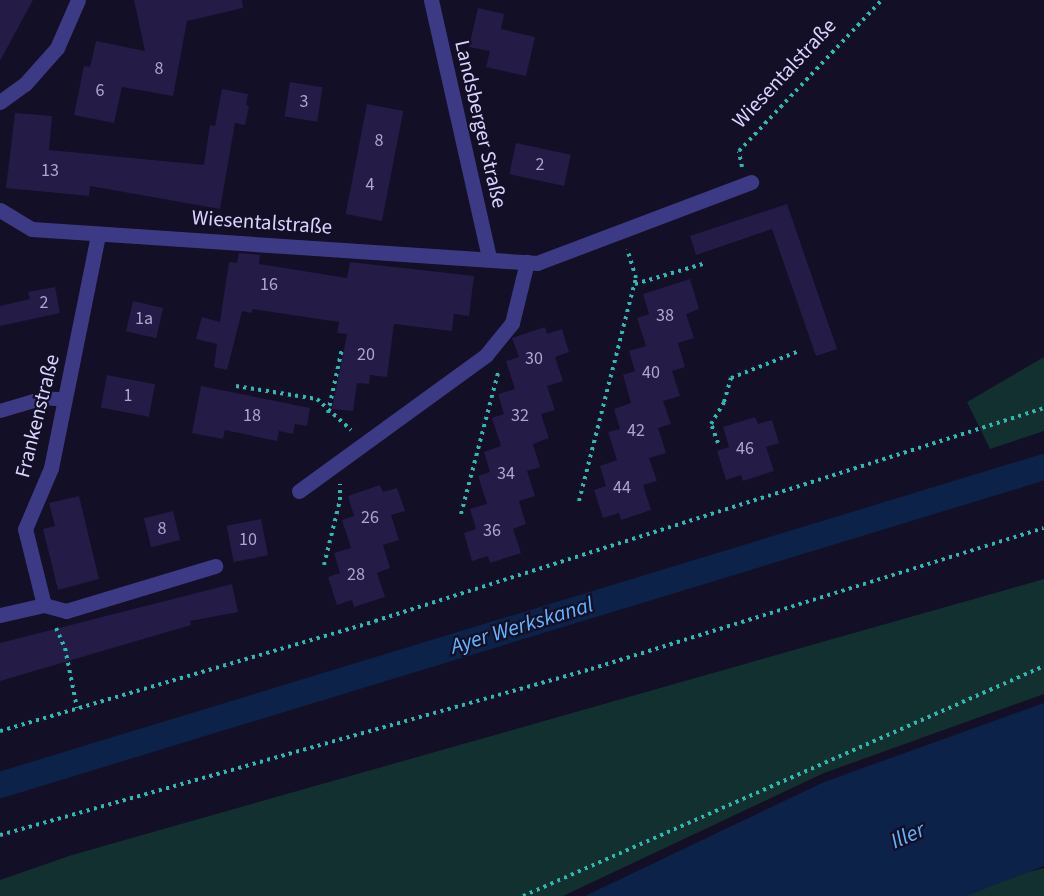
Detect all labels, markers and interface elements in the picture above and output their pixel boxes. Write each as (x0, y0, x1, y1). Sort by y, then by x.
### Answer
street label: Wiesentalstraße (727, 13, 841, 133)
street label: Landsberger Straße (449, 37, 513, 211)
house number: 8 (155, 58, 163, 80)
house number: 6 (96, 80, 104, 102)
house number: 3 (300, 91, 308, 113)
house number: 8 (375, 130, 383, 152)
house number: 2 (536, 154, 544, 176)
house number: 13 (41, 160, 59, 182)
house number: 4 (366, 174, 374, 196)
street label: Wiesentalstraße (191, 205, 333, 239)
house number: 16 (260, 274, 278, 296)
house number: 2 (40, 292, 48, 314)
house number: 38 (656, 305, 674, 327)
house number: 1a (135, 308, 153, 330)
house number: 20 (357, 344, 375, 366)
house number: 30 (525, 348, 543, 370)
street label: Frankenstraße (10, 352, 64, 480)
house number: 40 (642, 362, 660, 384)
house number: 1 (124, 385, 132, 407)
house number: 18 (243, 405, 261, 427)
house number: 32 (511, 405, 529, 427)
house number: 42 (627, 420, 645, 442)
house number: 46 (736, 438, 754, 460)
house number: 34 (497, 463, 515, 485)
house number: 44 (613, 477, 631, 499)
house number: 26 (361, 507, 379, 529)
house number: 8 (158, 518, 166, 540)
house number: 36 (483, 520, 501, 542)
house number: 10 (239, 529, 257, 551)
house number: 28 (347, 564, 365, 586)
water label: Ayer Werkskanal (448, 592, 596, 660)
water label: Iller (887, 817, 929, 855)

